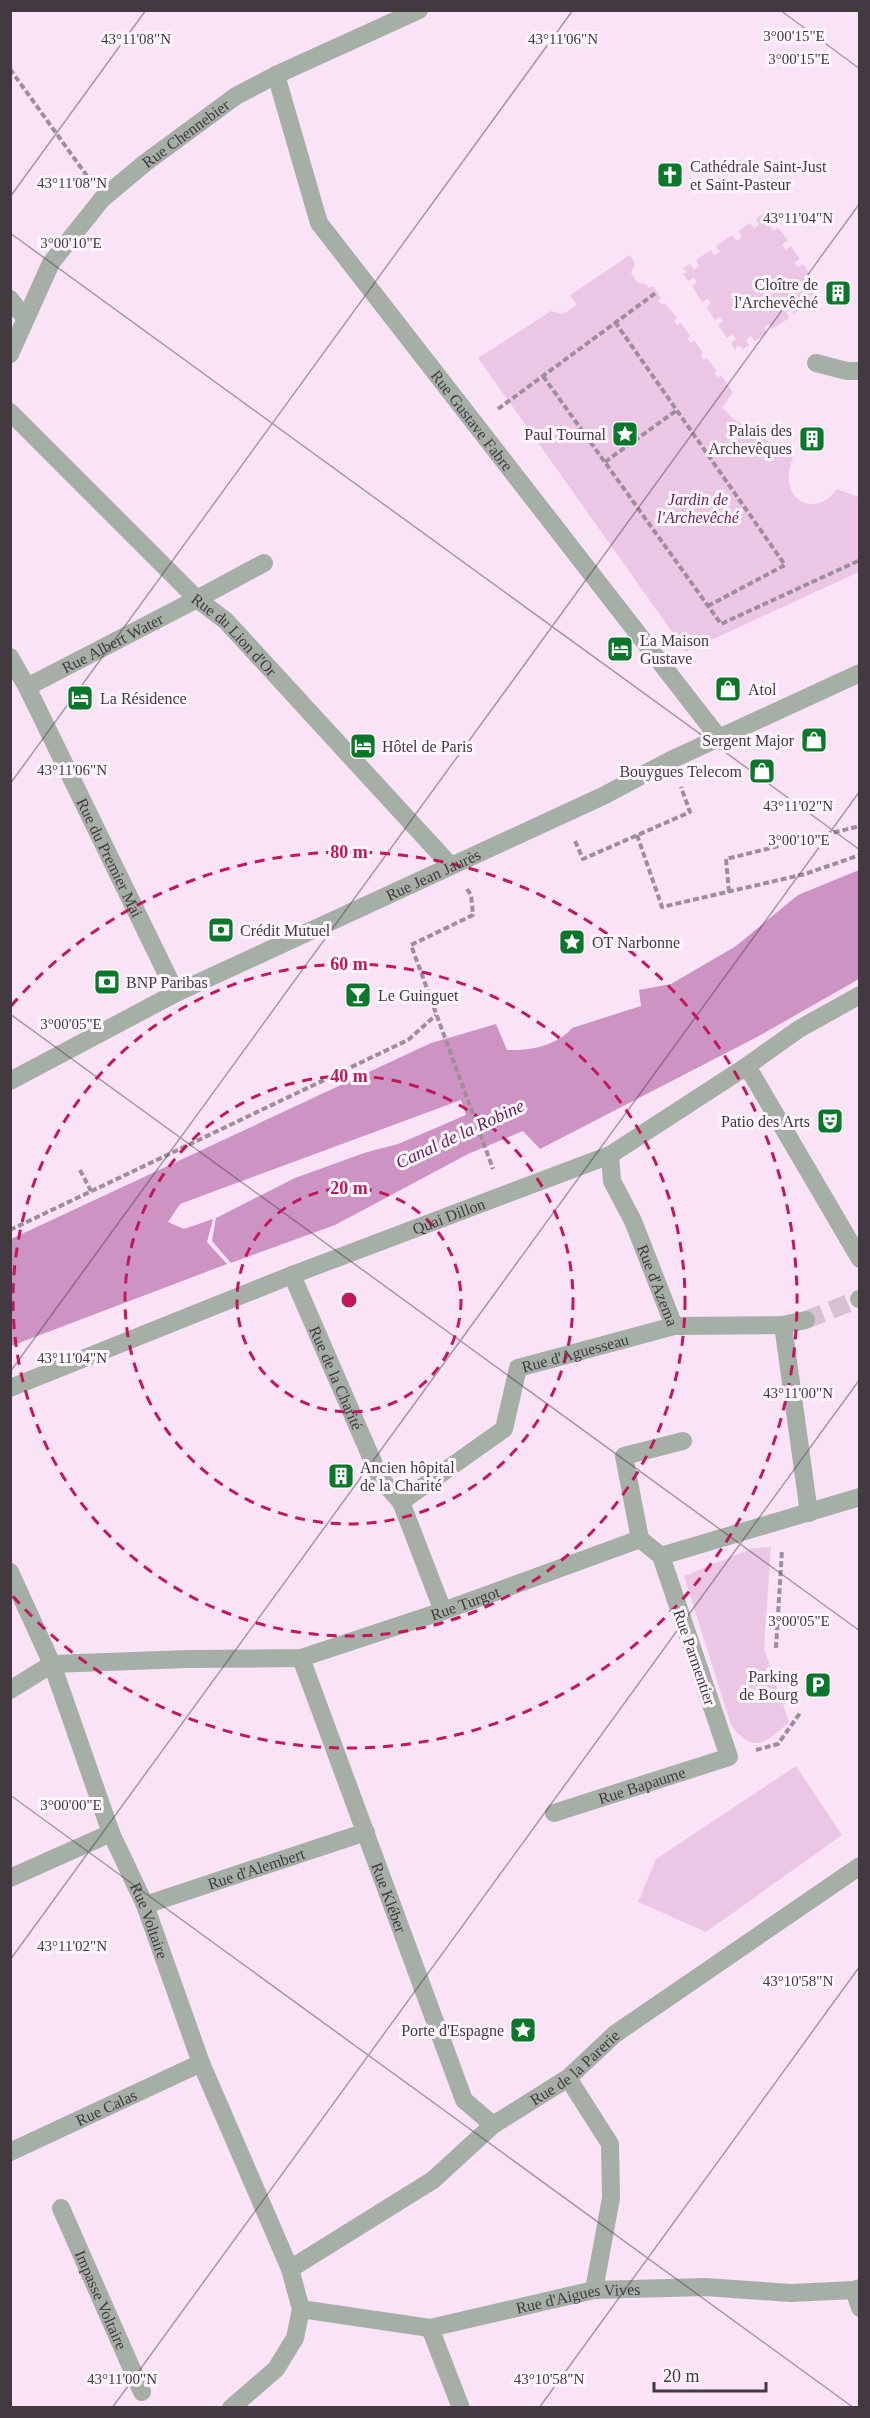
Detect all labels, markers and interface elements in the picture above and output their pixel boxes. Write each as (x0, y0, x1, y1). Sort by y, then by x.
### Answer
text: 3°00'15"E (763, 28, 825, 44)
text: 43°11'08"N (101, 31, 171, 47)
text: 43°11'06"N (528, 31, 598, 47)
text: 3°00'15"E (768, 51, 830, 67)
street label: Rue Chennebier (139, 96, 233, 171)
place label: Cathédrale Saint-Just et Saint-Pasteur (690, 158, 827, 193)
church icon: Cathédrale Saint-Just et Saint-Pasteur (655, 160, 685, 190)
text: 43°11'08"N (37, 175, 107, 191)
text: 43°11'04"N (763, 210, 833, 226)
text: 3°00'10"E (40, 235, 102, 251)
place label: Cloître de l'Archevêché (734, 276, 818, 311)
building icon: Cloître de l'Archevêché (823, 278, 853, 308)
street label: Rue Gustave Fabre (428, 367, 516, 474)
place icon: Paul Tournal (610, 419, 640, 449)
place label: Palais des Archevêques (708, 422, 792, 458)
building icon: Palais des Archevêques (797, 424, 827, 454)
place label: Paul Tournal (524, 426, 607, 443)
park label: Jardin de l'Archevêché (657, 491, 740, 526)
street label: Rue du Lion d'Or (188, 590, 280, 680)
street label: Rue Albert Water (59, 610, 166, 676)
place label: La Maison Gustave (640, 632, 709, 667)
hotel icon: La Maison Gustave (605, 634, 635, 664)
shop icon: Atol (713, 674, 743, 704)
place label: Atol (748, 681, 777, 698)
hotel icon: La Résidence (65, 683, 95, 713)
place label: La Résidence (100, 690, 187, 707)
shop icon: Sergent Major (799, 725, 829, 755)
hotel icon: Hôtel de Paris (348, 731, 378, 761)
place label: Sergent Major (702, 732, 795, 750)
place label: Hôtel de Paris (382, 738, 473, 755)
shop icon: Bouygues Telecom (747, 756, 777, 786)
text: 43°11'06"N (37, 762, 107, 778)
place label: Bouygues Telecom (619, 763, 743, 781)
street label: Rue du Premier Mai (73, 795, 146, 920)
text: 43°11'02"N (763, 798, 833, 814)
text: 3°00'10"E (768, 832, 830, 848)
text: 80 m (330, 842, 368, 862)
street label: Rue Jean Jaurès (383, 846, 483, 904)
bank icon: Crédit Mutuel (206, 915, 236, 945)
place label: Crédit Mutuel (240, 922, 331, 939)
place icon: OT Narbonne (557, 927, 587, 957)
place label: OT Narbonne (592, 934, 680, 951)
text: 60 m (330, 954, 368, 974)
bank icon: BNP Paribas (92, 967, 122, 997)
place label: BNP Paribas (126, 974, 208, 991)
bar icon: Le Guinguet (343, 980, 373, 1010)
place label: Le Guinguet (378, 987, 459, 1005)
text: 3°00'05"E (40, 1016, 102, 1032)
text: 40 m (330, 1066, 368, 1086)
water label: Canal de la Robine (393, 1095, 527, 1173)
theatre icon: Patio des Arts (815, 1106, 845, 1136)
place label: Patio des Arts (721, 1113, 810, 1130)
text: 20 m (330, 1178, 368, 1198)
street label: Quai Dillon (410, 1195, 487, 1238)
street label: Rue d'Azema (634, 1242, 681, 1328)
centre of rings (339, 1290, 359, 1310)
street label: Rue de la Charité (306, 1323, 366, 1433)
street label: Rue d'Aguesseau (520, 1331, 631, 1376)
text: 43°11'04"N (37, 1350, 107, 1366)
text: 43°11'00"N (763, 1385, 833, 1401)
place label: Ancien hôpital de la Charité (360, 1459, 455, 1494)
building icon: Ancien hôpital de la Charité (326, 1461, 356, 1491)
street label: Rue Turgot (428, 1583, 502, 1624)
street label: Rue Parmentier (670, 1607, 719, 1708)
text: 3°00'05"E (768, 1613, 830, 1629)
place label: Parking de Bourg (739, 1668, 798, 1704)
parking icon: Parking de Bourg (803, 1670, 833, 1700)
street label: Rue Bapaume (596, 1764, 687, 1807)
text: 3°00'00"E (40, 1797, 102, 1813)
street label: Rue d'Alembert (206, 1845, 307, 1893)
street label: Rue Kléber (368, 1860, 410, 1935)
street label: Rue Voltaire (127, 1880, 171, 1961)
text: 43°11'02"N (37, 1938, 107, 1954)
text: 43°10'58"N (763, 1973, 833, 1989)
place icon: Porte d'Espagne (508, 2015, 538, 2045)
place label: Porte d'Espagne (401, 2022, 504, 2040)
street label: Rue de la Parerie (527, 2027, 623, 2109)
street label: Rue Calas (73, 2086, 140, 2129)
street label: Impasse Voltaire (72, 2248, 130, 2352)
street label: Rue d'Aigues Vives (514, 2281, 641, 2317)
scale bar (654, 2355, 766, 2393)
text: 20 m (663, 2366, 700, 2386)
text: 43°11'00"N (87, 2371, 157, 2387)
text: 43°10'58"N (514, 2371, 584, 2387)

